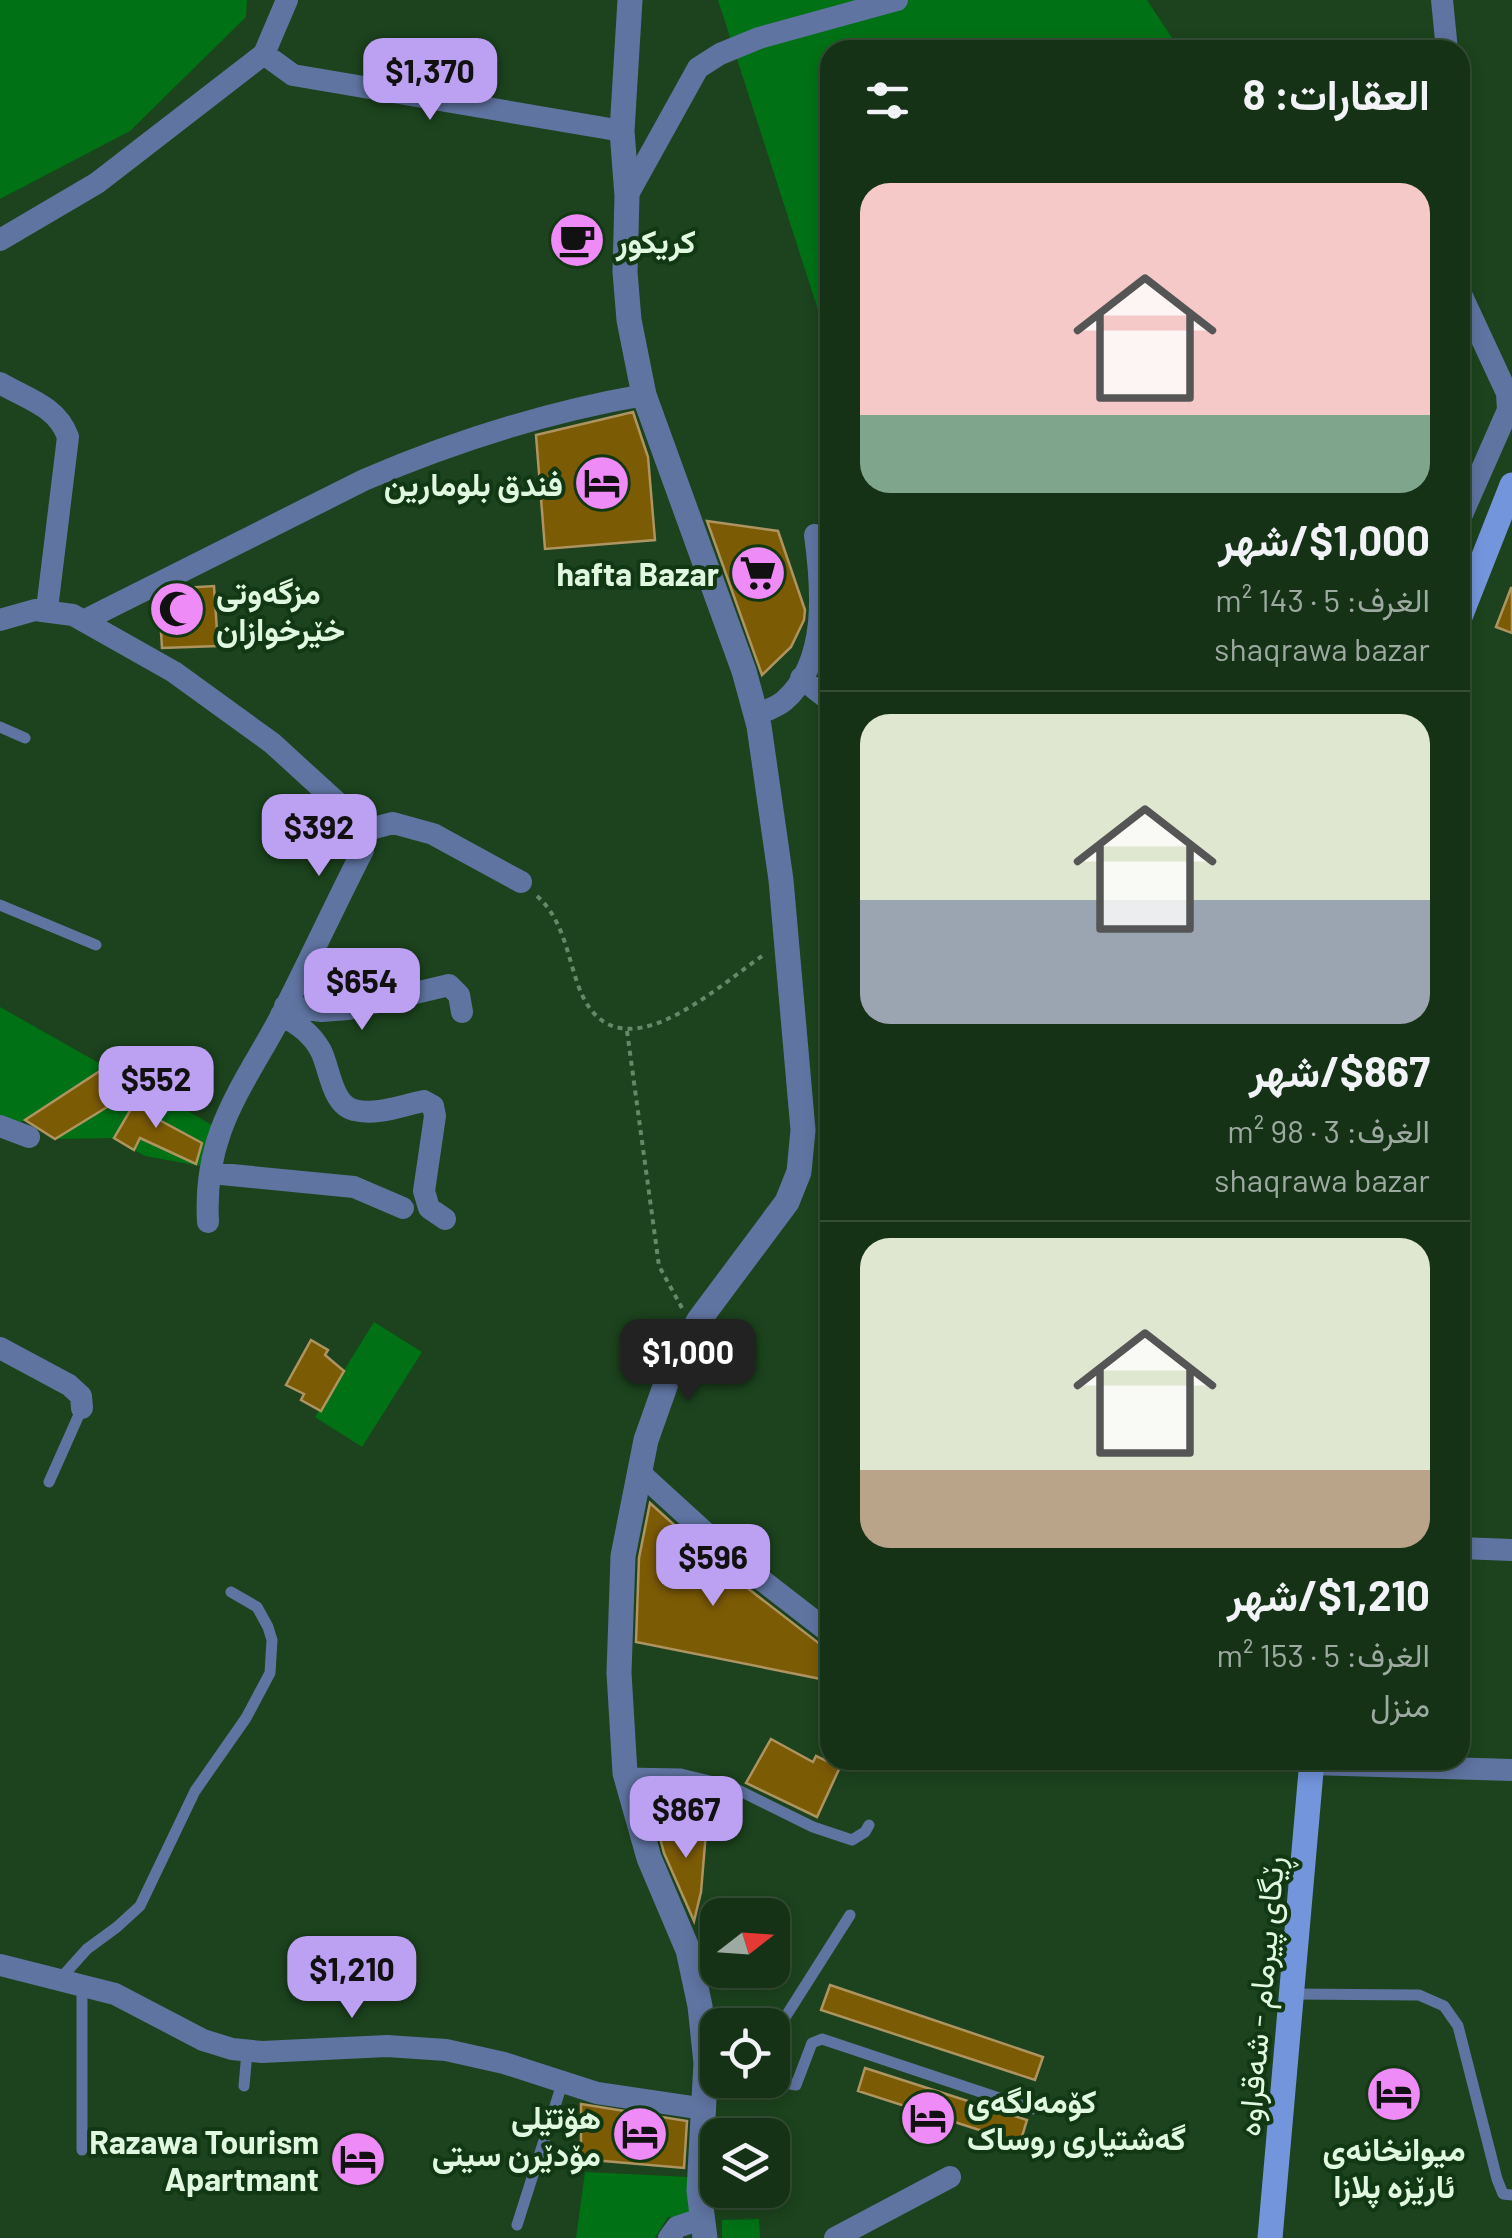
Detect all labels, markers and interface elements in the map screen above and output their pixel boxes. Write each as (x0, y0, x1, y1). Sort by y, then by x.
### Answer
pin: $1,370 (349, 38, 511, 123)
text: $1,370 (385, 51, 475, 89)
text: العقارات: 8 (1243, 68, 1430, 118)
icon: filters (860, 73, 915, 128)
cafe icon: کریکور (547, 210, 607, 270)
place label: کریکور (615, 221, 696, 262)
icon: home (1055, 248, 1235, 428)
hotel icon: فندق بلومارين (572, 453, 632, 513)
place label: فندق بلومارين (384, 464, 563, 505)
text: $1,000/شهر (1218, 514, 1430, 564)
supermarket icon: hafta Bazar (728, 543, 788, 603)
place label: hafta Bazar (557, 554, 719, 592)
place label: مزگەوتی خێرخوازان (216, 572, 345, 650)
mosque icon: مزگەوتی خێرخوازان (147, 579, 207, 639)
text: الغرف: 5 · 143 m² (1215, 580, 1430, 618)
text: shaqrawa bazar (1214, 629, 1430, 667)
icon: home (1055, 779, 1235, 959)
pin: $392 (260, 794, 378, 879)
text: $392 (284, 807, 354, 845)
pin: $654 (303, 948, 421, 1033)
text: $654 (326, 961, 398, 999)
text: $867/شهر (1249, 1045, 1430, 1095)
pin: $552 (97, 1046, 215, 1131)
text: $552 (121, 1059, 191, 1097)
text: الغرف: 3 · 98 m² (1227, 1111, 1430, 1149)
text: shaqrawa bazar (1214, 1160, 1430, 1198)
icon: home (1055, 1303, 1235, 1483)
pin: $1,000 (607, 1319, 769, 1404)
text: $1,000 (642, 1332, 734, 1370)
pin: $596 (654, 1524, 772, 1609)
text: $596 (678, 1537, 748, 1575)
text: $1,210/شهر (1227, 1569, 1430, 1619)
text: الغرف: 5 · 153 m² (1216, 1635, 1430, 1673)
text: منزل (1370, 1685, 1430, 1723)
pin: $867 (627, 1776, 745, 1861)
text: $867 (652, 1789, 720, 1827)
street label: ڕێگای پیرمام - شەقراوە (1228, 1854, 1299, 2139)
north arrow (700, 1898, 790, 1988)
map controls (700, 1898, 790, 2208)
pin: $1,210 (271, 1936, 433, 2021)
text: $1,210 (309, 1949, 395, 1987)
button: locate (700, 2008, 790, 2098)
hotel icon: میوانخانەی ئارێزە پلازا (1364, 2064, 1424, 2124)
place label: کۆمەلگەی گەشتیاری روساک (967, 2081, 1186, 2159)
hotel icon: کۆمەلگەی گەشتیاری روساک (898, 2088, 958, 2148)
place label: هۆتێلی مۆدێرن سیتی (432, 2097, 601, 2175)
hotel icon: هۆتێلی مۆدێرن سیتی (610, 2104, 670, 2164)
button: layers (700, 2118, 790, 2208)
place label: Razawa Tourism Apartmant (89, 2122, 319, 2197)
hotel icon: Razawa Tourism Apartmant (328, 2129, 388, 2189)
place label: میوانخانەی ئارێزە پلازا (1322, 2129, 1466, 2209)

